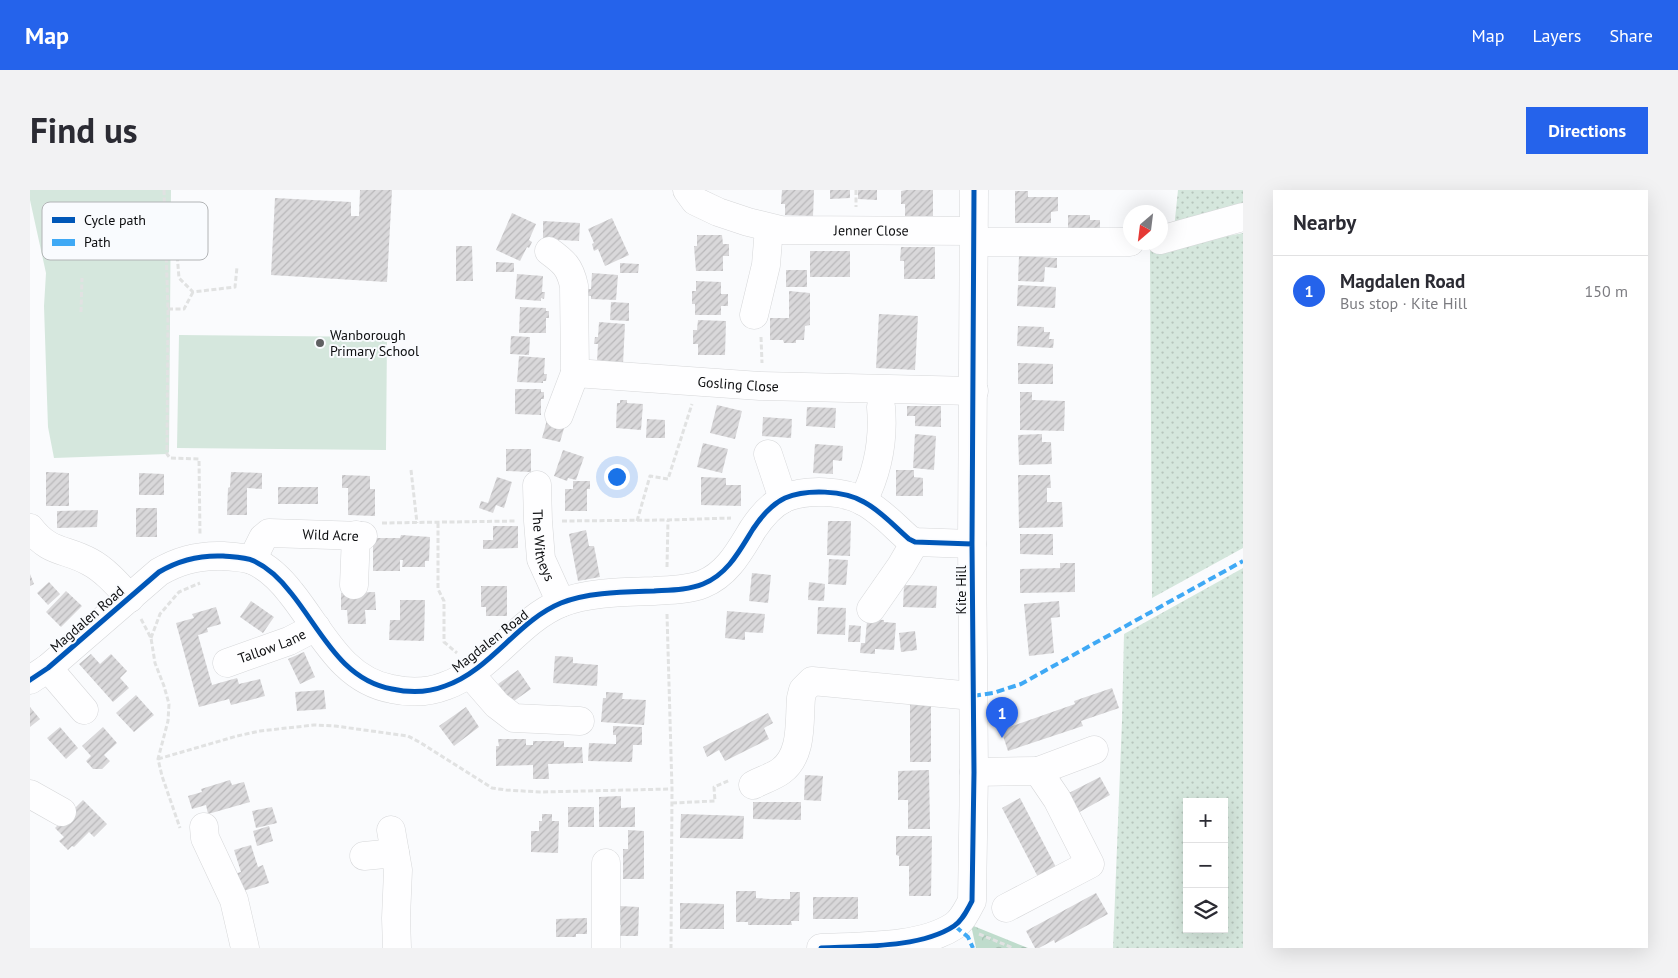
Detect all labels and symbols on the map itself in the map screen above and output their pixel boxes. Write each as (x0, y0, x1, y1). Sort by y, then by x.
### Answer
legend (42, 202, 208, 260)
north arrow (1123, 205, 1168, 250)
text: Cycle path (84, 211, 146, 229)
street label: Jenner Close (833, 221, 909, 240)
text: Path (84, 233, 111, 251)
place label: Wanborough Primary School (330, 326, 419, 360)
marker: Wanborough Primary School (314, 337, 326, 349)
street label: Gosling Close (697, 373, 779, 395)
your location (604, 464, 630, 490)
street label: The Witheys (529, 509, 559, 584)
street label: Wild Acre (302, 525, 359, 545)
street label: Kite Hill (952, 565, 970, 615)
street label: Magdalen Road (46, 582, 128, 656)
street label: Magdalen Road (448, 606, 532, 676)
street label: Tallow Lane (236, 625, 309, 667)
pin: 1 (986, 697, 1018, 738)

